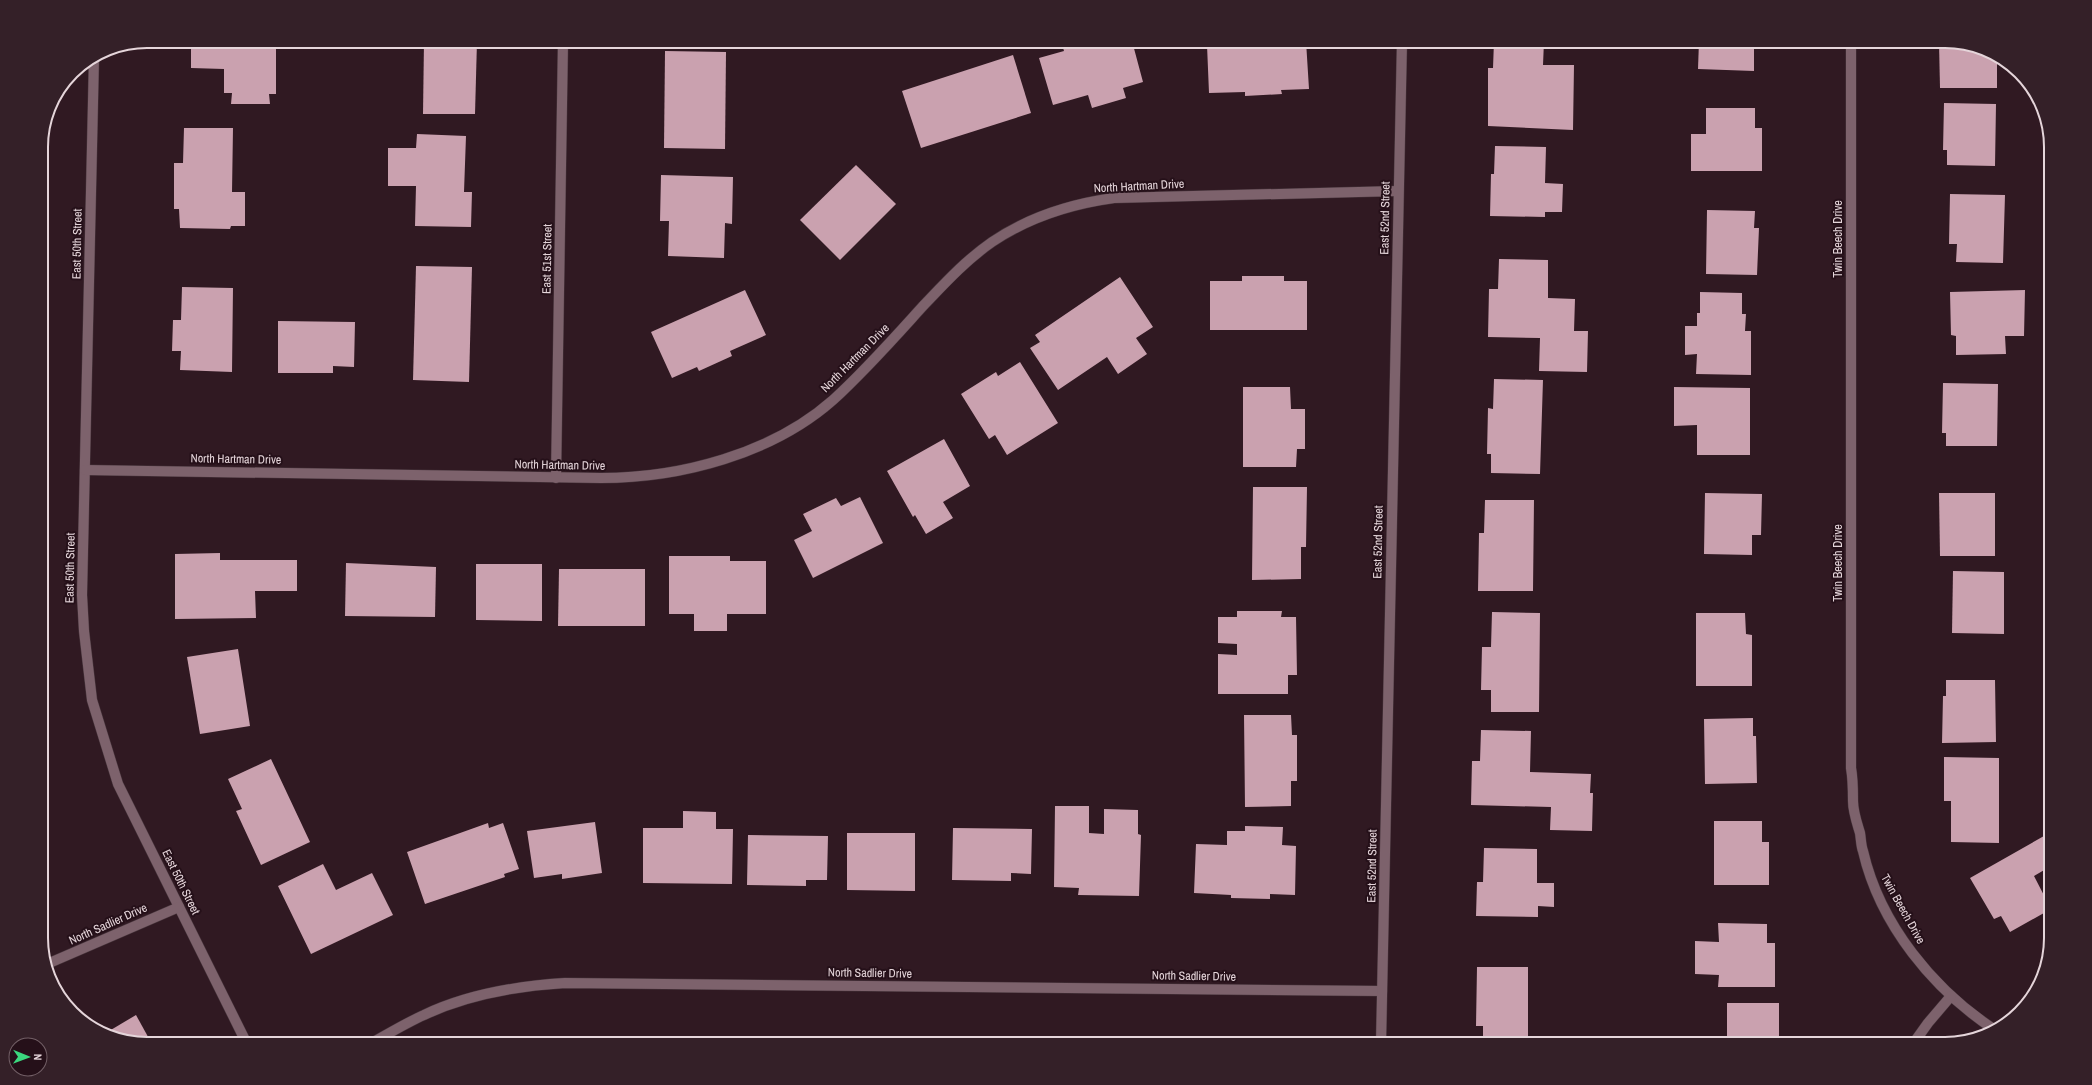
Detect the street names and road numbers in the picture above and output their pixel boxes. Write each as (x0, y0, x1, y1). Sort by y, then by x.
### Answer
street label: North Hartman Drive (1093, 176, 1185, 196)
street label: East 52nd Street (1376, 181, 1394, 255)
street label: Twin Beech Drive (1830, 200, 1846, 278)
street label: East 50th Street (68, 208, 86, 279)
street label: East 51st Street (538, 224, 556, 294)
street label: North Hartman Drive (817, 320, 893, 396)
street label: North Hartman Drive (190, 450, 282, 468)
street label: North Hartman Drive (514, 456, 606, 474)
street label: East 52nd Street (1369, 505, 1387, 579)
street label: Twin Beech Drive (1830, 524, 1846, 602)
street label: East 50th Street (61, 532, 79, 603)
street label: East 52nd Street (1363, 829, 1381, 903)
street label: East 50th Street (158, 847, 204, 917)
street label: Twin Beech Drive (1877, 871, 1929, 947)
street label: North Sadlier Drive (66, 900, 150, 948)
street label: North Sadlier Drive (828, 964, 912, 982)
street label: North Sadlier Drive (1152, 967, 1236, 985)

